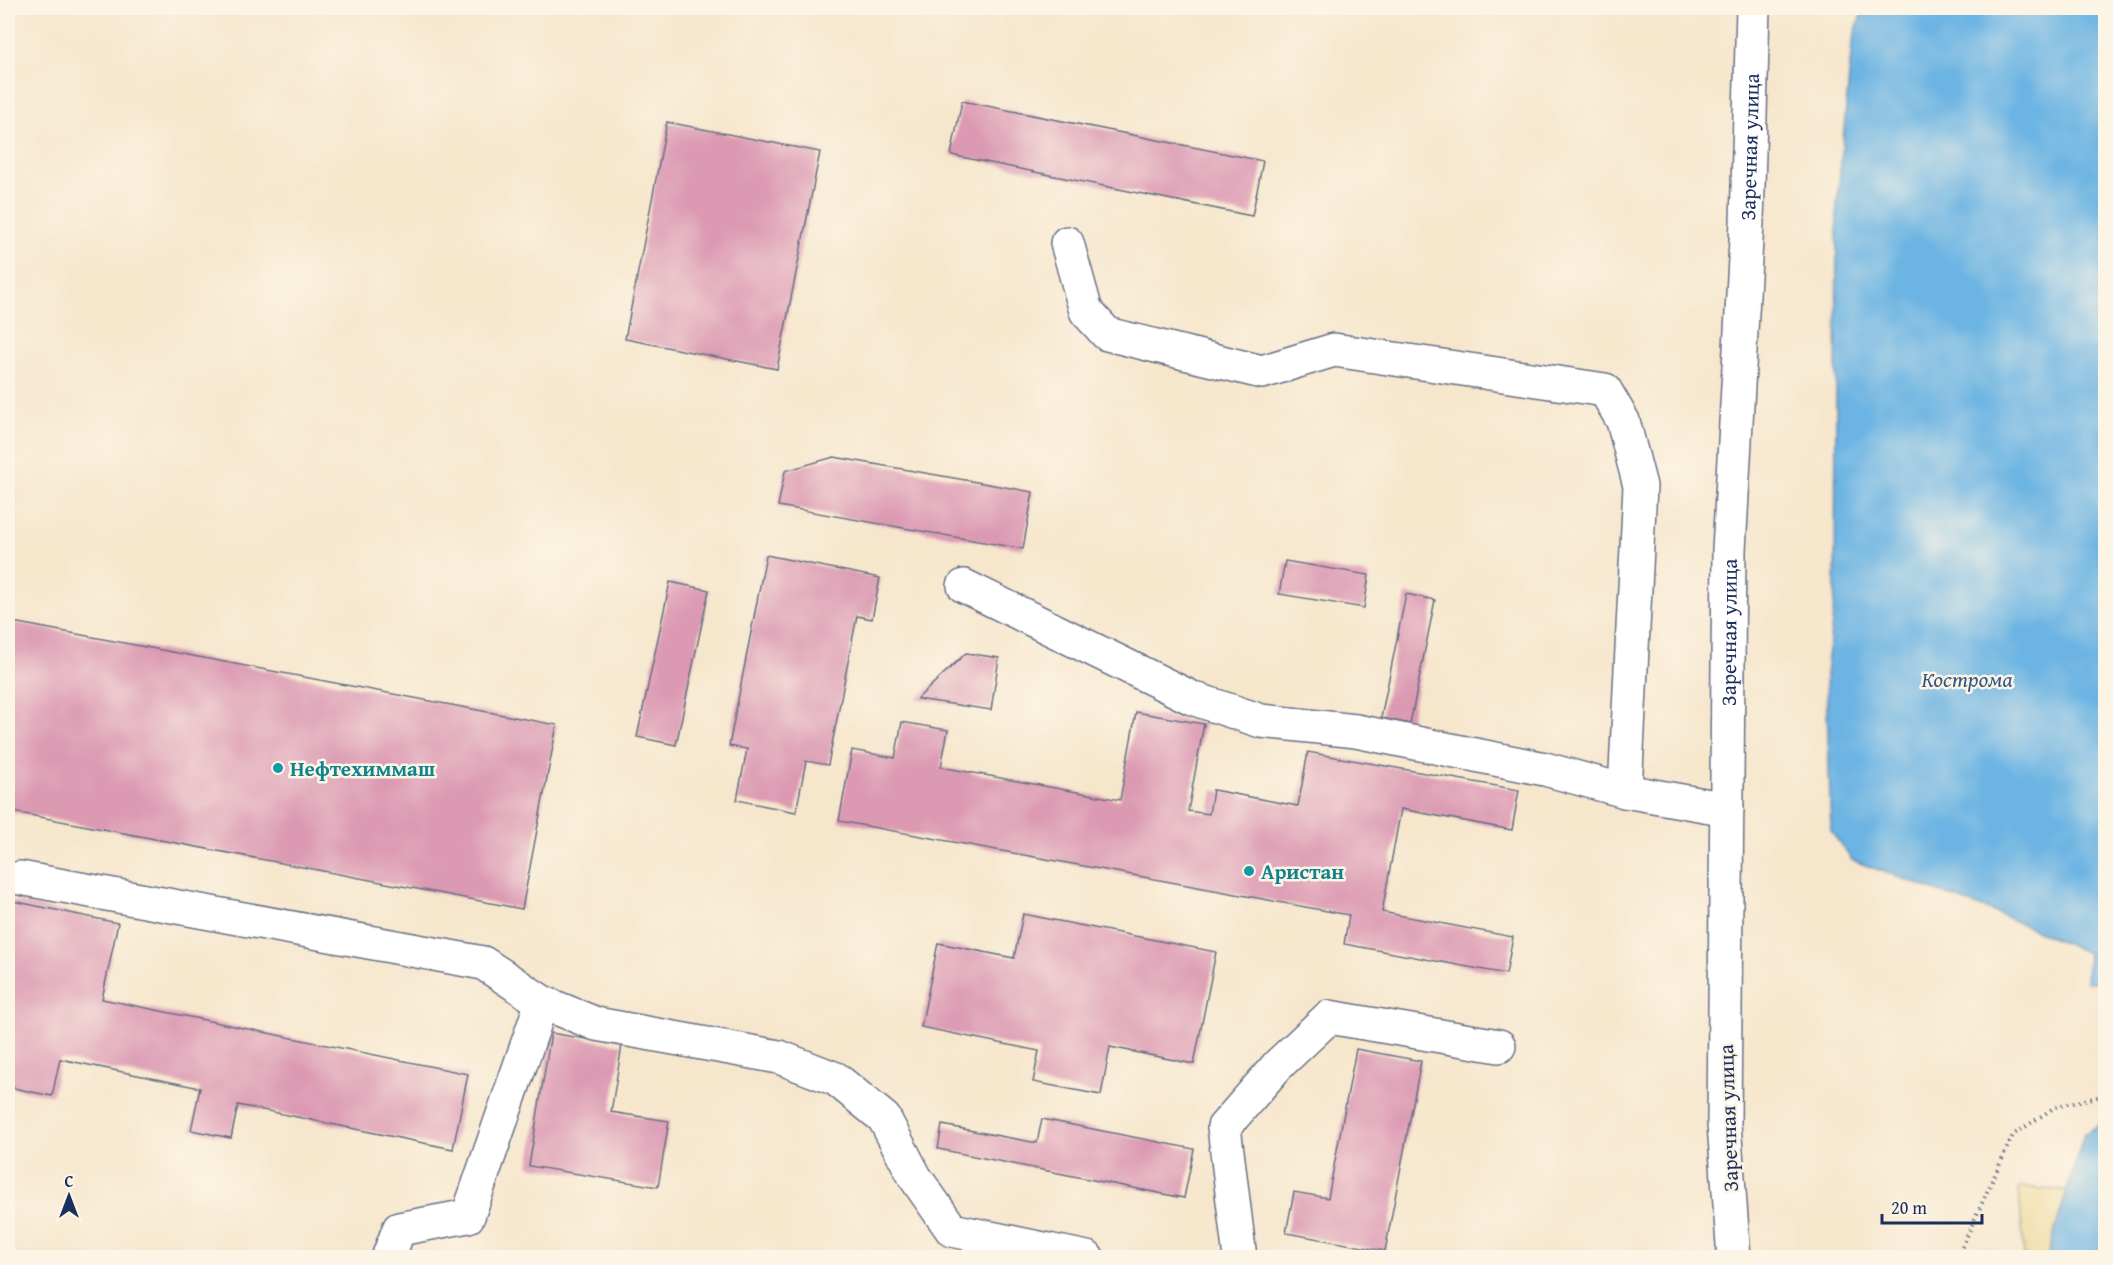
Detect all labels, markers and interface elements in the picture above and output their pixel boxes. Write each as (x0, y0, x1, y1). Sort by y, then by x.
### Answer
street label: Заречная улица (1732, 73, 1767, 221)
street label: Заречная улица (1712, 559, 1744, 706)
water label: Кострома (1921, 663, 2013, 695)
place label: Нефтехиммаш (290, 753, 435, 784)
marker: Нефтехиммаш (271, 761, 285, 775)
place label: Аристан (1261, 856, 1344, 887)
marker: Аристан (1242, 864, 1256, 878)
street label: Заречная улица (1710, 1044, 1746, 1192)
north arrow (39, 1166, 99, 1226)
text: С (64, 1169, 74, 1193)
scale bar (1882, 1187, 1982, 1225)
text: 20 m (1891, 1194, 1927, 1221)

